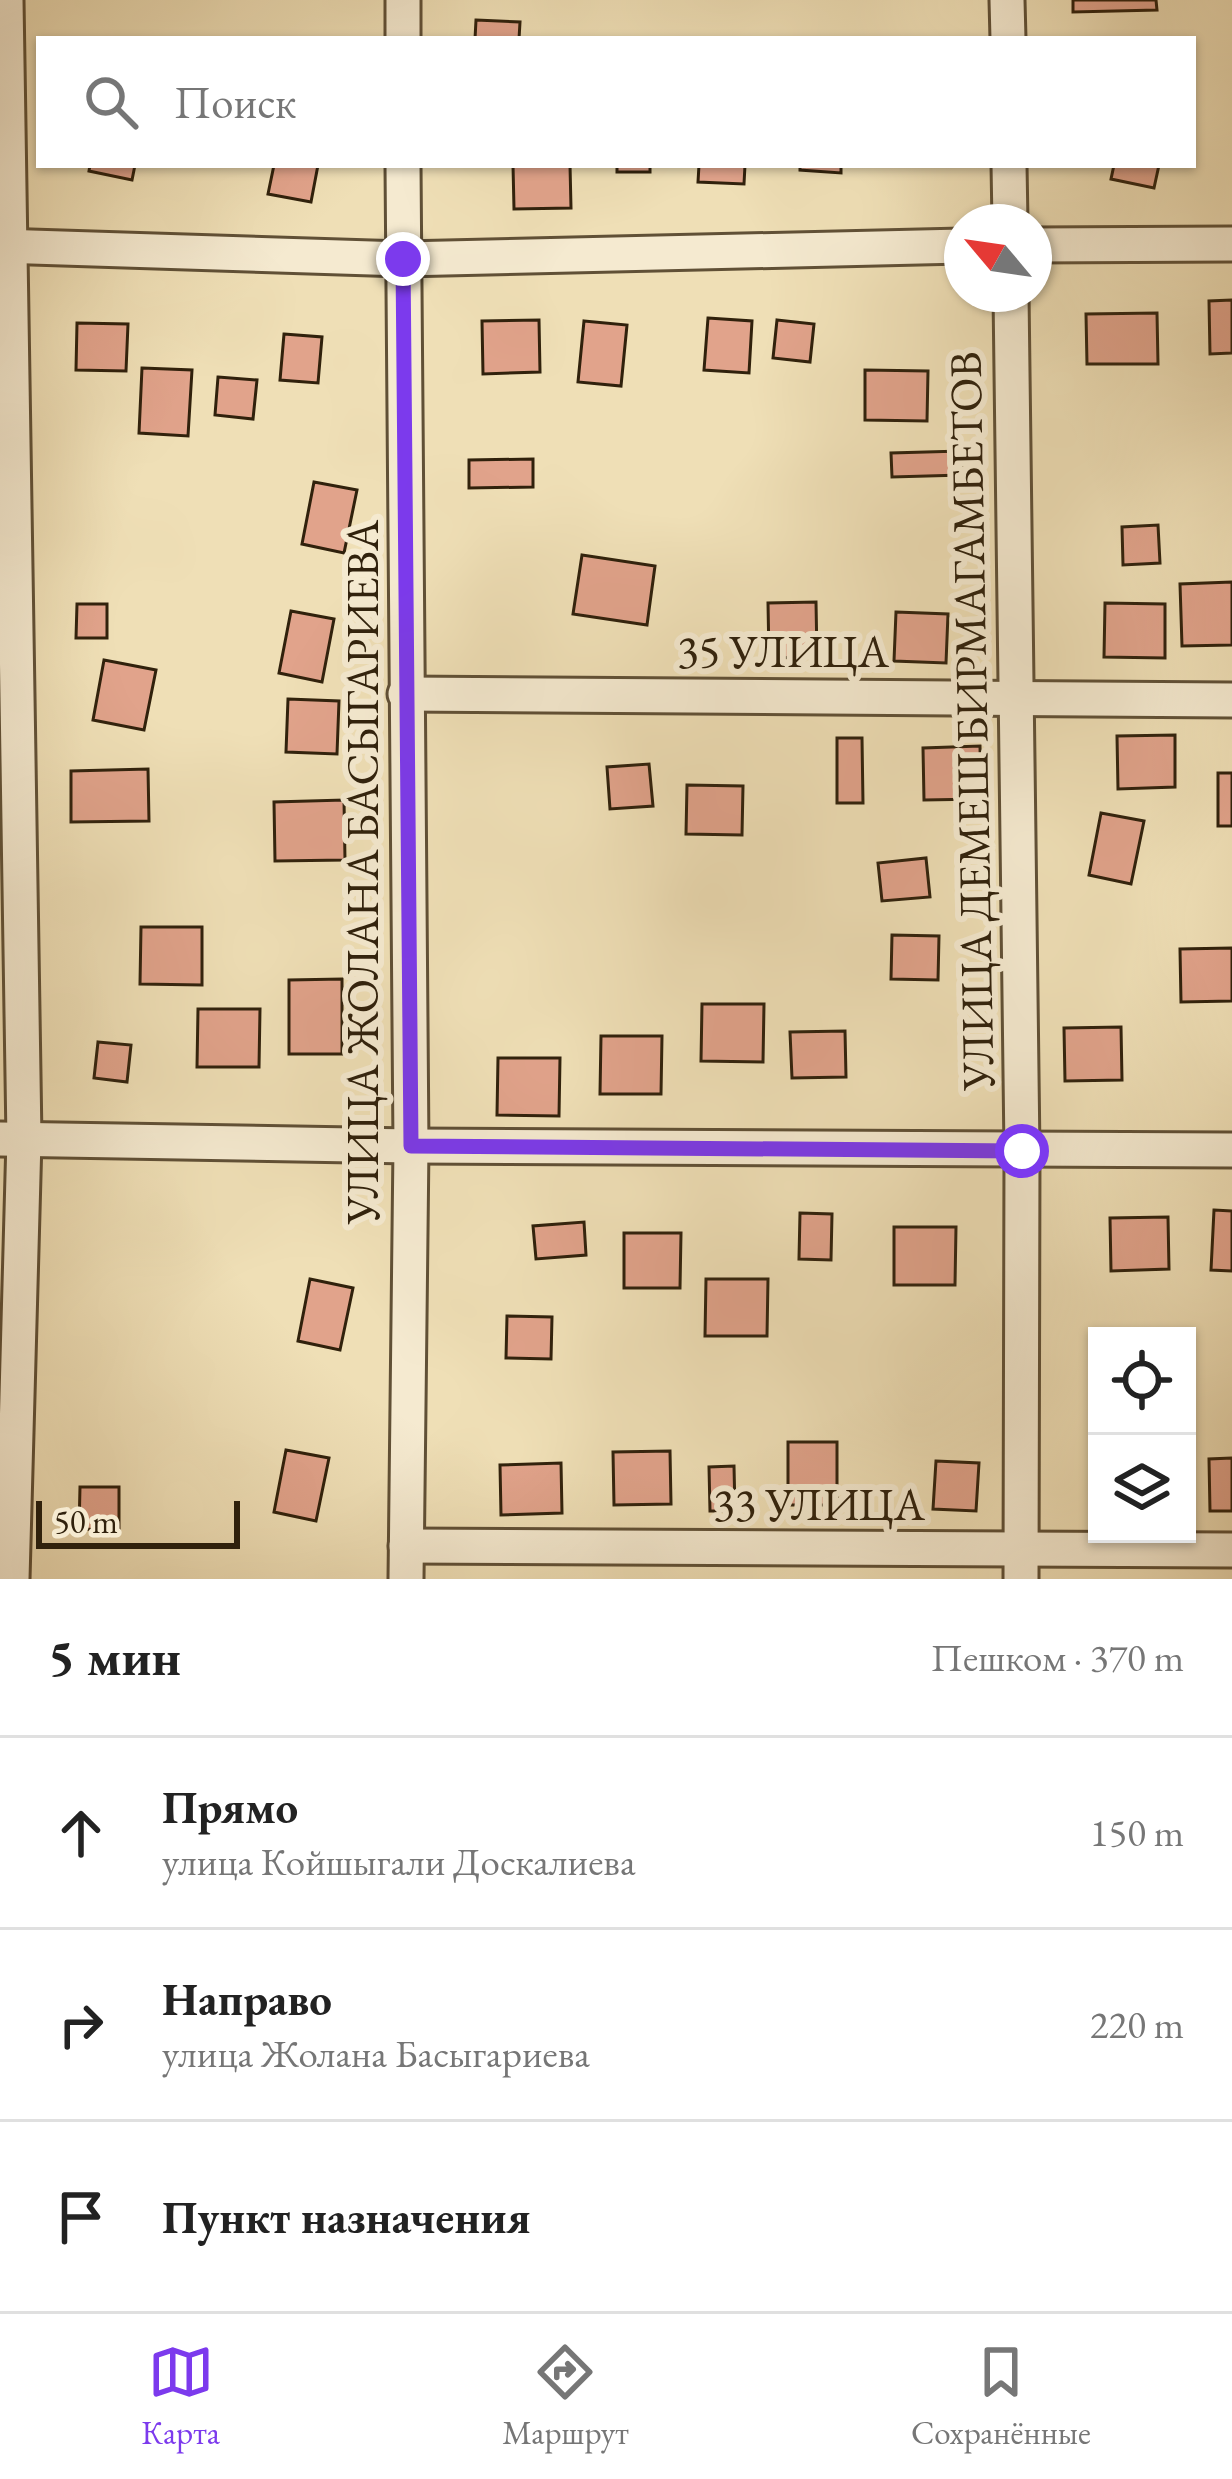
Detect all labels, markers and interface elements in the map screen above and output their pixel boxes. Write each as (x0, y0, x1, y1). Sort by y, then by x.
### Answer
search box (36, 36, 1196, 168)
icon: search (78, 69, 144, 135)
text: Поиск (174, 73, 296, 131)
north arrow (944, 204, 1052, 312)
route end (376, 232, 430, 286)
street label: УЛИЦА ДЕМЕШ БИРМАГАМБЕТОВ (936, 351, 1006, 1092)
street label: УЛИЦА ЖОЛАНА БАСЫГАРИЕВА (333, 519, 391, 1225)
street label: 35 УЛИЦА (677, 622, 890, 680)
route start (995, 1124, 1049, 1178)
map controls (1088, 1327, 1196, 1543)
button: locate (1088, 1327, 1196, 1435)
button: layers (1088, 1435, 1196, 1543)
street label: 33 УЛИЦА (713, 1475, 926, 1533)
scale bar (36, 1495, 240, 1548)
text: 50 m (54, 1500, 118, 1543)
text: 5 мин (48, 1624, 181, 1690)
text: Пешком · 370 m (931, 1632, 1184, 1683)
text: Прямо (162, 1778, 298, 1836)
icon: ahead (48, 1800, 114, 1866)
text: 150 m (1090, 1807, 1184, 1858)
text: улица Койшыгали Доскалиева (162, 1836, 635, 1887)
text: Направо (162, 1970, 332, 2028)
icon: right (48, 1992, 114, 2058)
text: 220 m (1090, 1999, 1184, 2050)
text: улица Жолана Басыгариева (162, 2028, 590, 2079)
icon: arrive (48, 2184, 114, 2250)
text: Пункт назначения (162, 2188, 531, 2246)
tab: Карта (141, 2339, 220, 2454)
tab: Маршрут (502, 2339, 629, 2454)
tab: Сохранённые (911, 2339, 1091, 2454)

